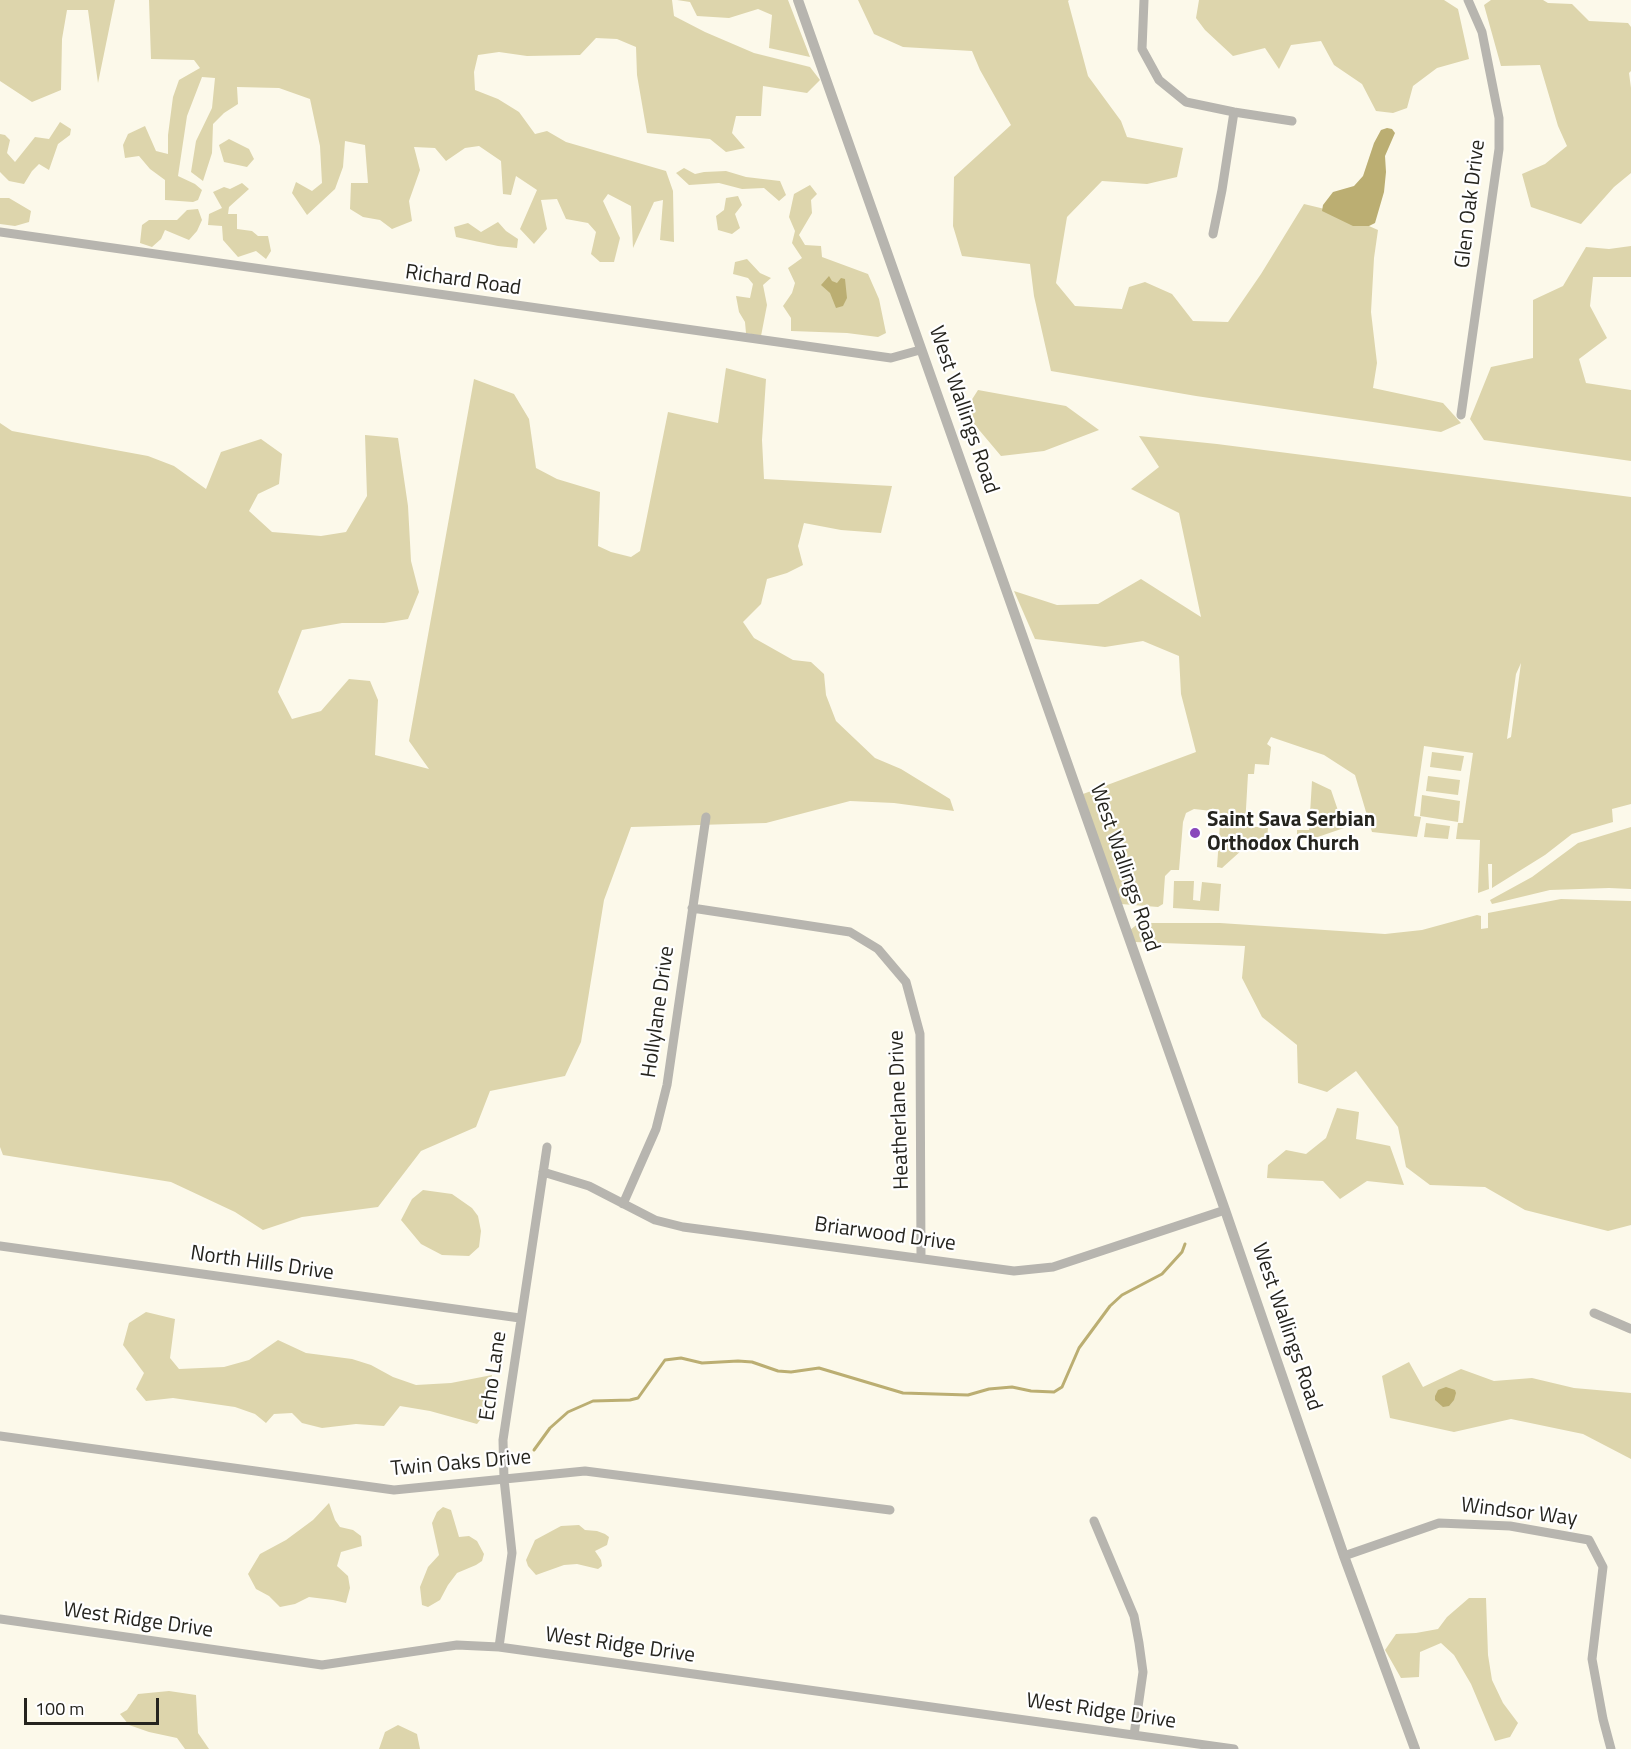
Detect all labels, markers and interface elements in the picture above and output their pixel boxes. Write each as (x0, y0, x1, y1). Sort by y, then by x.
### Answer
street label: Glen Oak Drive (1451, 138, 1491, 270)
street label: Richard Road (403, 260, 523, 302)
street label: West Wallings Road (923, 323, 1003, 497)
street label: West Wallings Road (1084, 781, 1164, 955)
place label: Saint Sava Serbian Orthodox Church (1207, 808, 1375, 858)
marker: Saint Sava Serbian Orthodox Church (1188, 826, 1202, 840)
street label: Hollylane Drive (637, 944, 681, 1080)
street label: Heatherlane Drive (885, 1030, 915, 1190)
street label: Briarwood Drive (813, 1213, 957, 1257)
street label: West Wallings Road (1246, 1240, 1326, 1414)
street label: North Hills Drive (189, 1241, 335, 1287)
street label: Echo Lane (475, 1330, 513, 1422)
street label: Twin Oaks Drive (390, 1445, 532, 1483)
street label: Windsor Way (1459, 1493, 1579, 1533)
street label: West Ridge Drive (61, 1598, 215, 1644)
street label: West Ridge Drive (543, 1623, 697, 1669)
scale bar (27, 1686, 162, 1724)
street label: West Ridge Drive (1024, 1689, 1178, 1735)
text: 100 m (35, 1695, 84, 1722)

